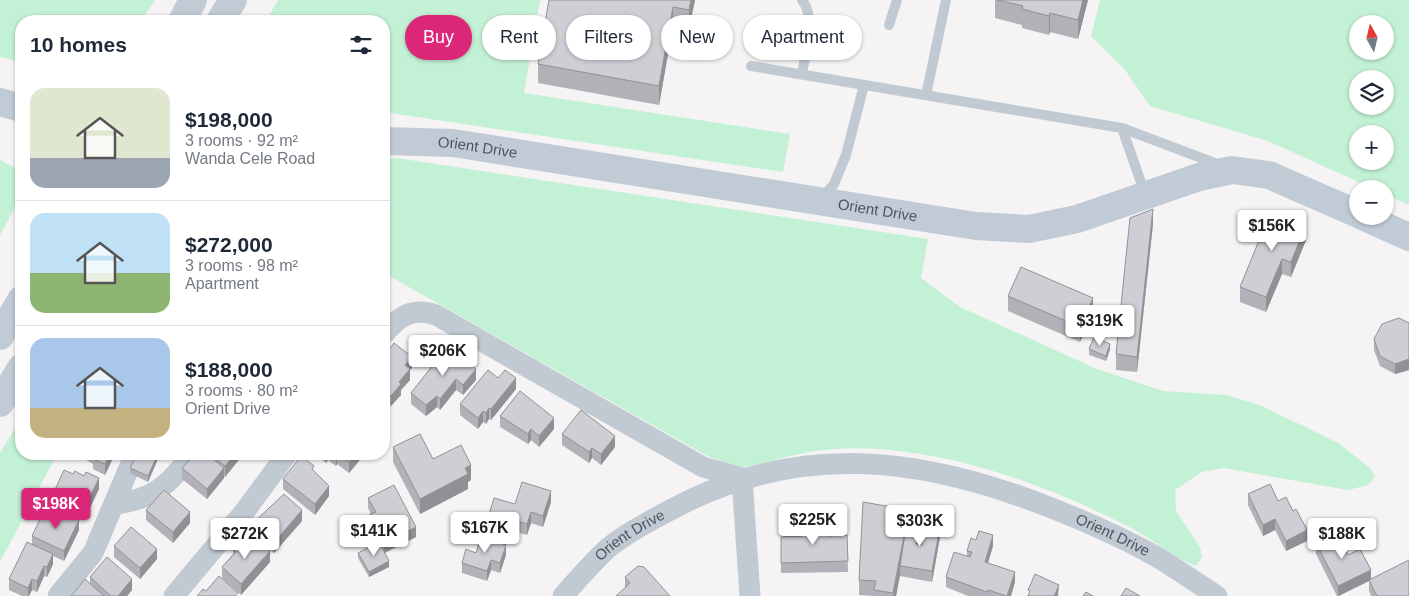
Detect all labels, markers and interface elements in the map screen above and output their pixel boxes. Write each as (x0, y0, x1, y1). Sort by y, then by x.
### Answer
chip: Buy (405, 15, 472, 60)
chip: Rent (482, 15, 556, 60)
chip: Filters (566, 15, 651, 60)
chip: New (661, 15, 733, 60)
chip: Apartment (743, 15, 862, 60)
north arrow (1349, 15, 1394, 60)
map controls (1349, 15, 1394, 225)
icon: filters (347, 31, 375, 59)
text: 10 homes (30, 33, 127, 56)
button: layers (1349, 70, 1394, 115)
icon: home (70, 108, 130, 168)
text: $198,000 (185, 108, 273, 131)
button: + (1349, 125, 1394, 170)
text: 3 rooms · 92 m² (185, 132, 298, 149)
street label: Orient Drive (438, 134, 519, 161)
text: Wanda Cele Road (185, 150, 315, 167)
button: − (1349, 180, 1394, 225)
street label: Orient Drive (837, 195, 919, 225)
pin: $156K (1237, 210, 1307, 252)
text: $156K (1248, 217, 1296, 234)
icon: home (70, 233, 130, 293)
text: $272,000 (185, 233, 273, 256)
text: 3 rooms · 98 m² (185, 257, 298, 274)
text: Apartment (185, 275, 259, 292)
pin: $319K (1065, 304, 1135, 347)
text: $319K (1076, 312, 1124, 329)
pin: $206K (408, 334, 478, 377)
text: $206K (419, 342, 467, 359)
icon: home (70, 358, 130, 418)
text: $188,000 (185, 358, 273, 381)
text: 3 rooms · 80 m² (185, 382, 298, 399)
text: Orient Drive (185, 400, 270, 417)
pin: $198K (21, 488, 91, 530)
text: $198K (32, 495, 80, 512)
pin: $225K (778, 504, 848, 546)
pin: $303K (885, 504, 955, 547)
street label: Orient Drive (591, 506, 667, 564)
street label: Orient Drive (1073, 510, 1153, 559)
text: $225K (789, 511, 837, 528)
pin: $167K (450, 512, 520, 554)
text: $303K (896, 512, 944, 529)
pin: $141K (339, 514, 409, 557)
pin: $272K (210, 518, 280, 560)
pin: $188K (1307, 518, 1377, 560)
text: $167K (461, 519, 509, 536)
text: $141K (350, 522, 398, 539)
text: $272K (221, 525, 269, 542)
text: $188K (1318, 525, 1366, 542)

